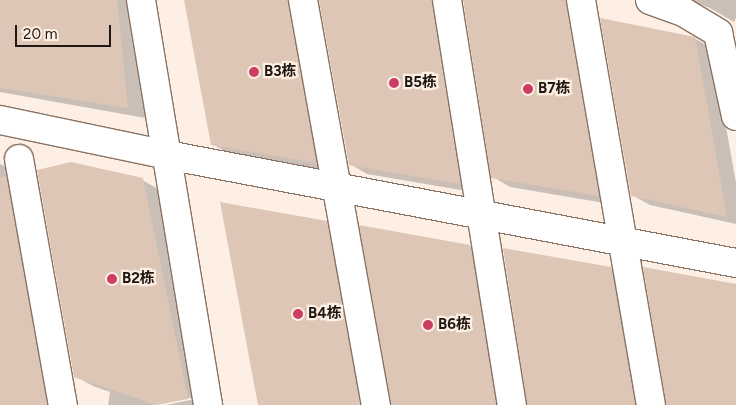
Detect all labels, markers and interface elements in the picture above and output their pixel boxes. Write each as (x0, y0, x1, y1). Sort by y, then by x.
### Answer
scale bar (18, 15, 114, 47)
text: 20 m (23, 25, 57, 43)
place label: B3栋 (264, 63, 297, 81)
marker: B3栋 (248, 66, 260, 78)
place label: B5栋 (404, 74, 437, 92)
marker: B5栋 (388, 77, 400, 89)
place label: B7栋 (538, 80, 571, 98)
marker: B7栋 (522, 83, 534, 95)
place label: B2栋 (122, 270, 155, 288)
marker: B2栋 (106, 273, 118, 285)
place label: B4栋 (308, 305, 342, 323)
marker: B4栋 (292, 308, 304, 320)
place label: B6栋 (438, 316, 471, 334)
marker: B6栋 (422, 319, 434, 331)

